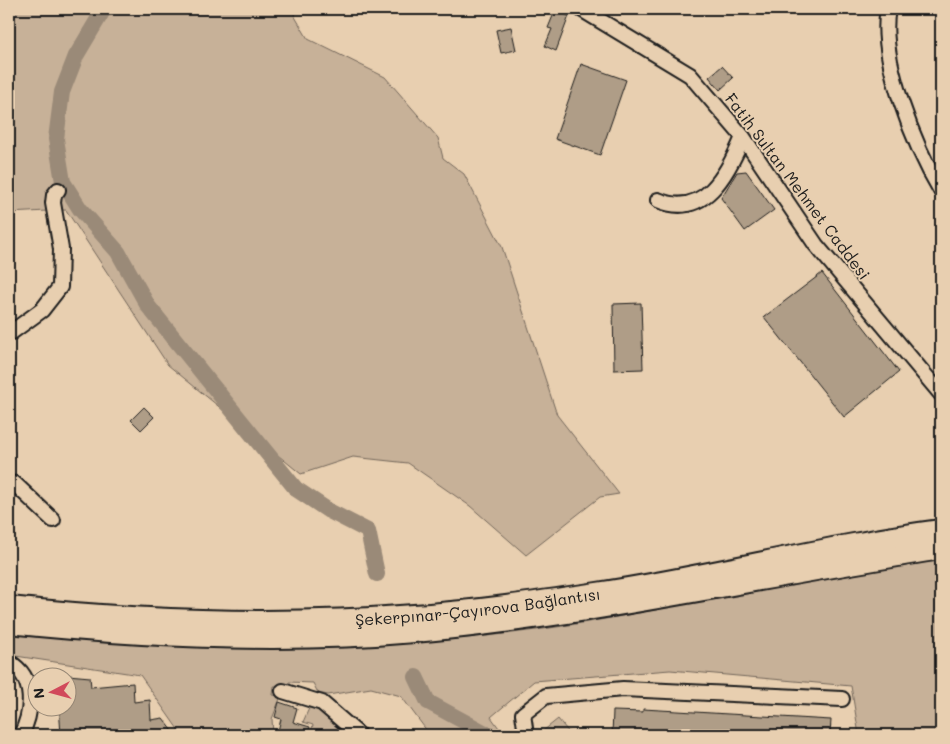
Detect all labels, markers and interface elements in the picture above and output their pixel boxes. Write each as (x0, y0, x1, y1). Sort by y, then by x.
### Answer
street label: Fatih Sultan Mehmet Caddesi (721, 88, 875, 284)
street label: Şekerpınar-Çayırova Bağlantısı (355, 582, 602, 629)
north arrow (28, 666, 78, 716)
text: N (29, 687, 49, 700)

